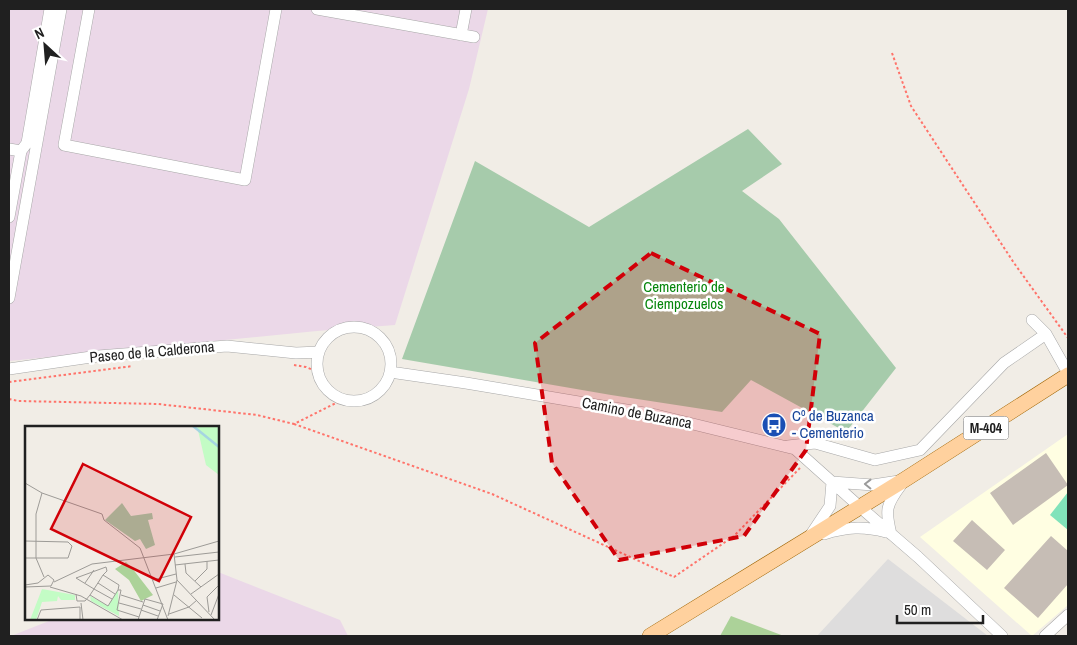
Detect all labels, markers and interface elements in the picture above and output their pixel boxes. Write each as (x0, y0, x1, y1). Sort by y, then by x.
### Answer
north arrow (20, 20, 70, 70)
text: N (32, 23, 47, 43)
park label: Cementerio de Ciempozuelos (643, 276, 725, 314)
street label: Paseo de la Calderona (89, 336, 215, 367)
street label: Camino de Buzanca (580, 392, 694, 433)
place label: Cº de Buzanca - Cementerio (792, 405, 874, 443)
bus stop icon: Cº de Buzanca - Cementerio (761, 412, 787, 438)
road number: M-404 (964, 416, 1008, 439)
inset map (25, 426, 219, 620)
one-way arrow (864, 479, 872, 489)
scale bar (897, 592, 983, 624)
text: 50 m (904, 599, 931, 620)

